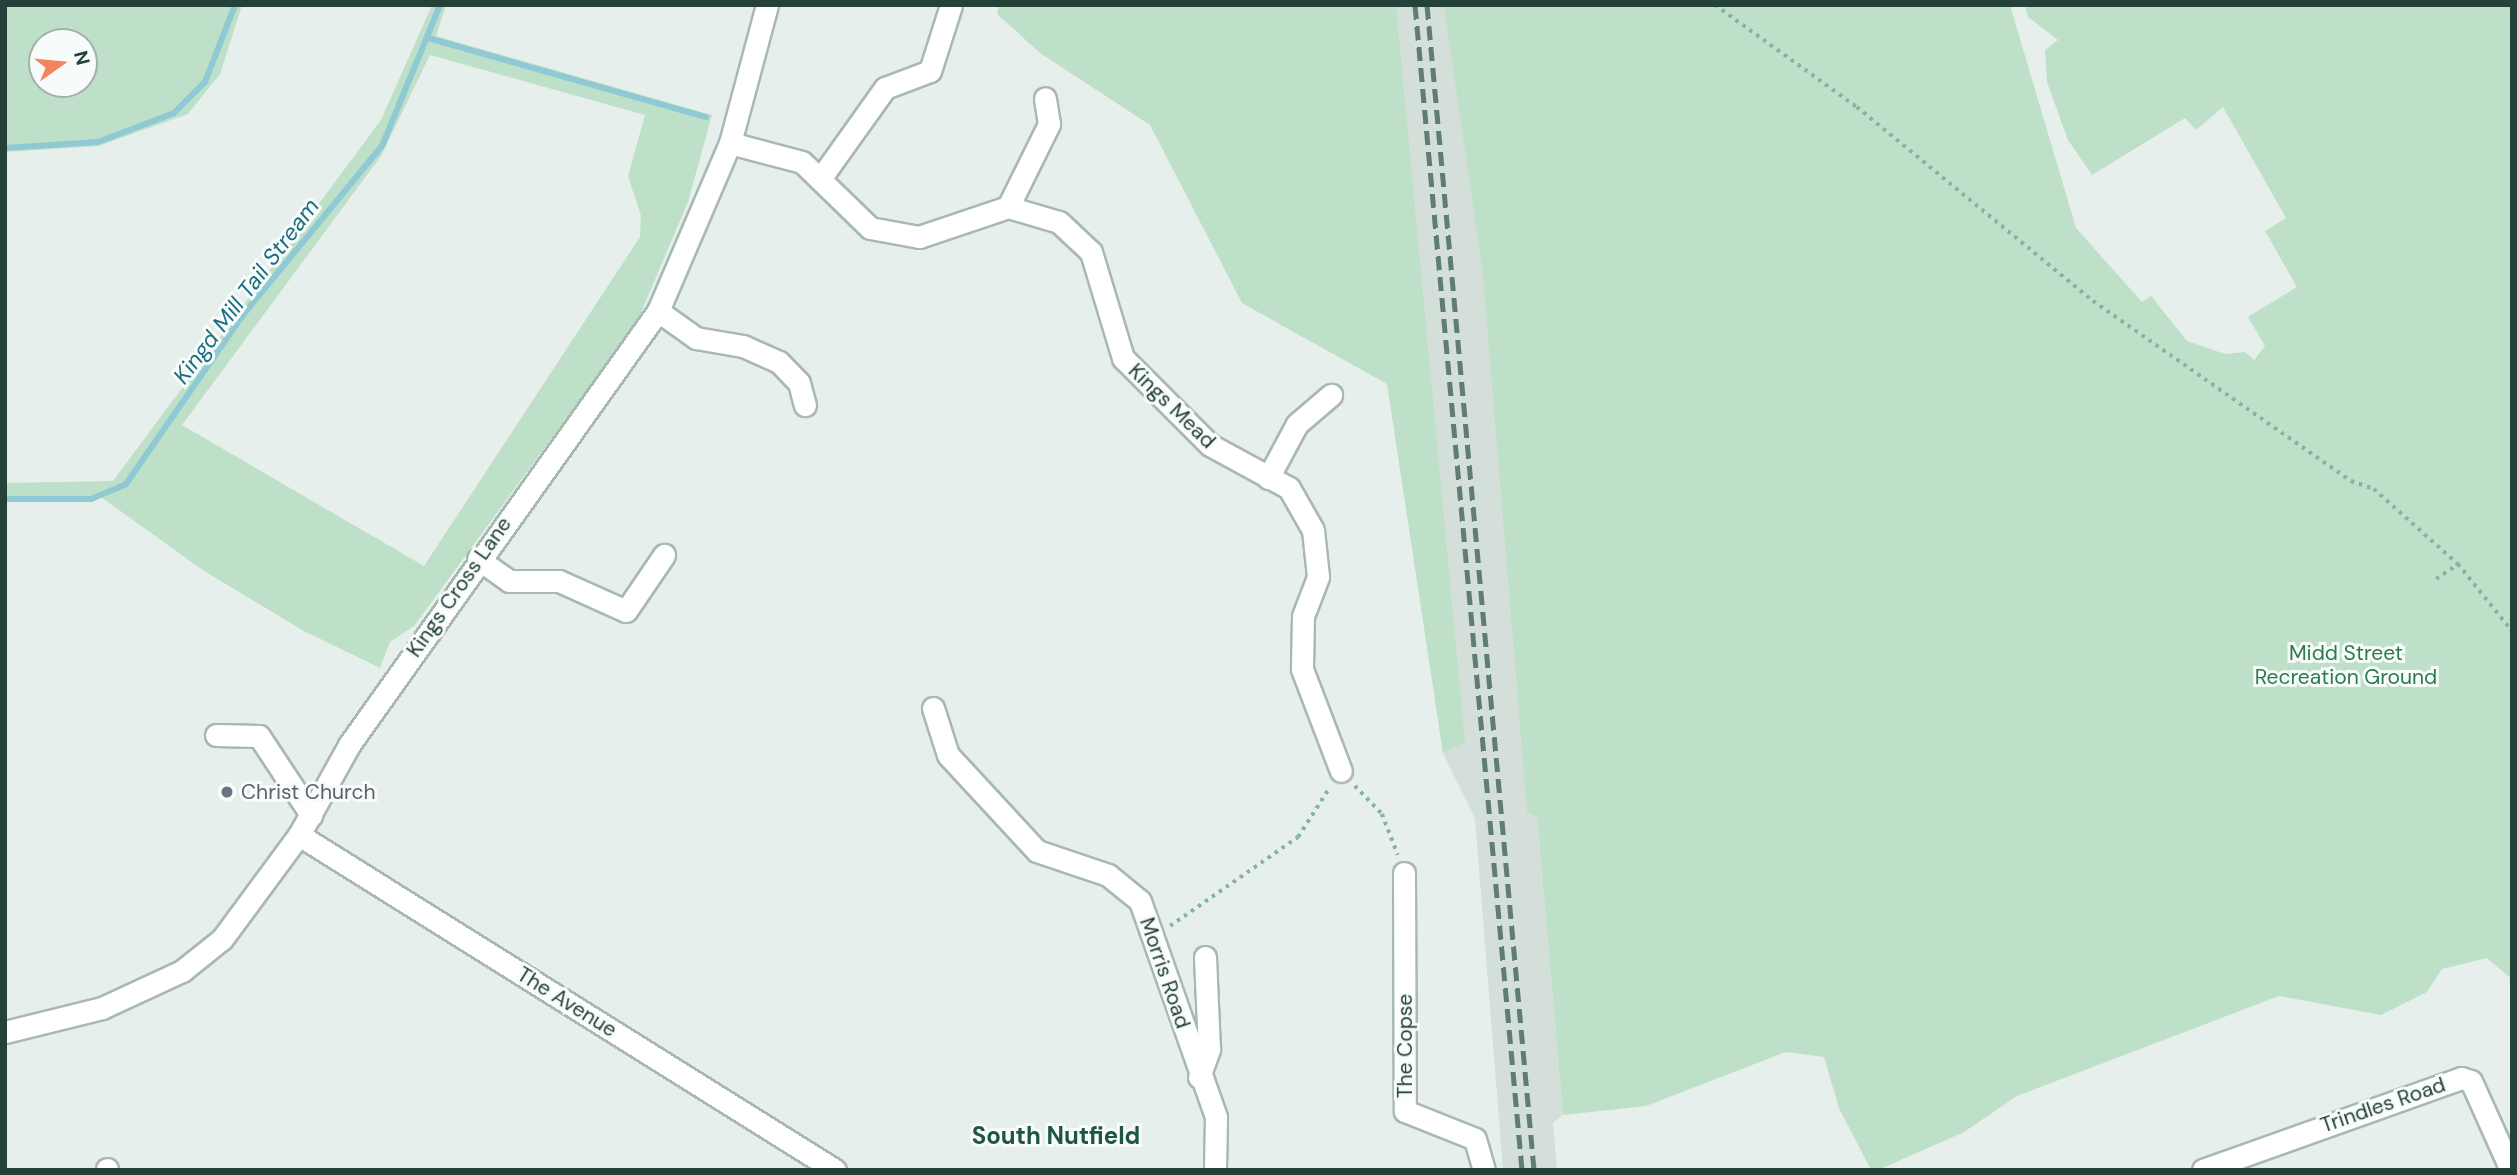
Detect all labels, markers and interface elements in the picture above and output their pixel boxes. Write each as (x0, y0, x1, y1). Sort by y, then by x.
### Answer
north arrow (28, 28, 98, 98)
text: N (68, 48, 96, 68)
water label: Kingd Mill Tail Stream (167, 193, 325, 389)
street label: Kings Mead (1123, 358, 1221, 454)
street label: Kings Cross Lane (401, 512, 517, 662)
park label: Midd Street Recreation Ground (2255, 640, 2437, 690)
place label: Christ Church (241, 779, 375, 805)
marker: Christ Church (219, 784, 235, 800)
street label: Morris Road (1134, 914, 1196, 1032)
street label: The Avenue (513, 961, 621, 1043)
street label: The Copse (1392, 994, 1418, 1098)
street label: Trindles Road (2317, 1072, 2449, 1138)
district label: South Nutfield (972, 1122, 1140, 1150)

